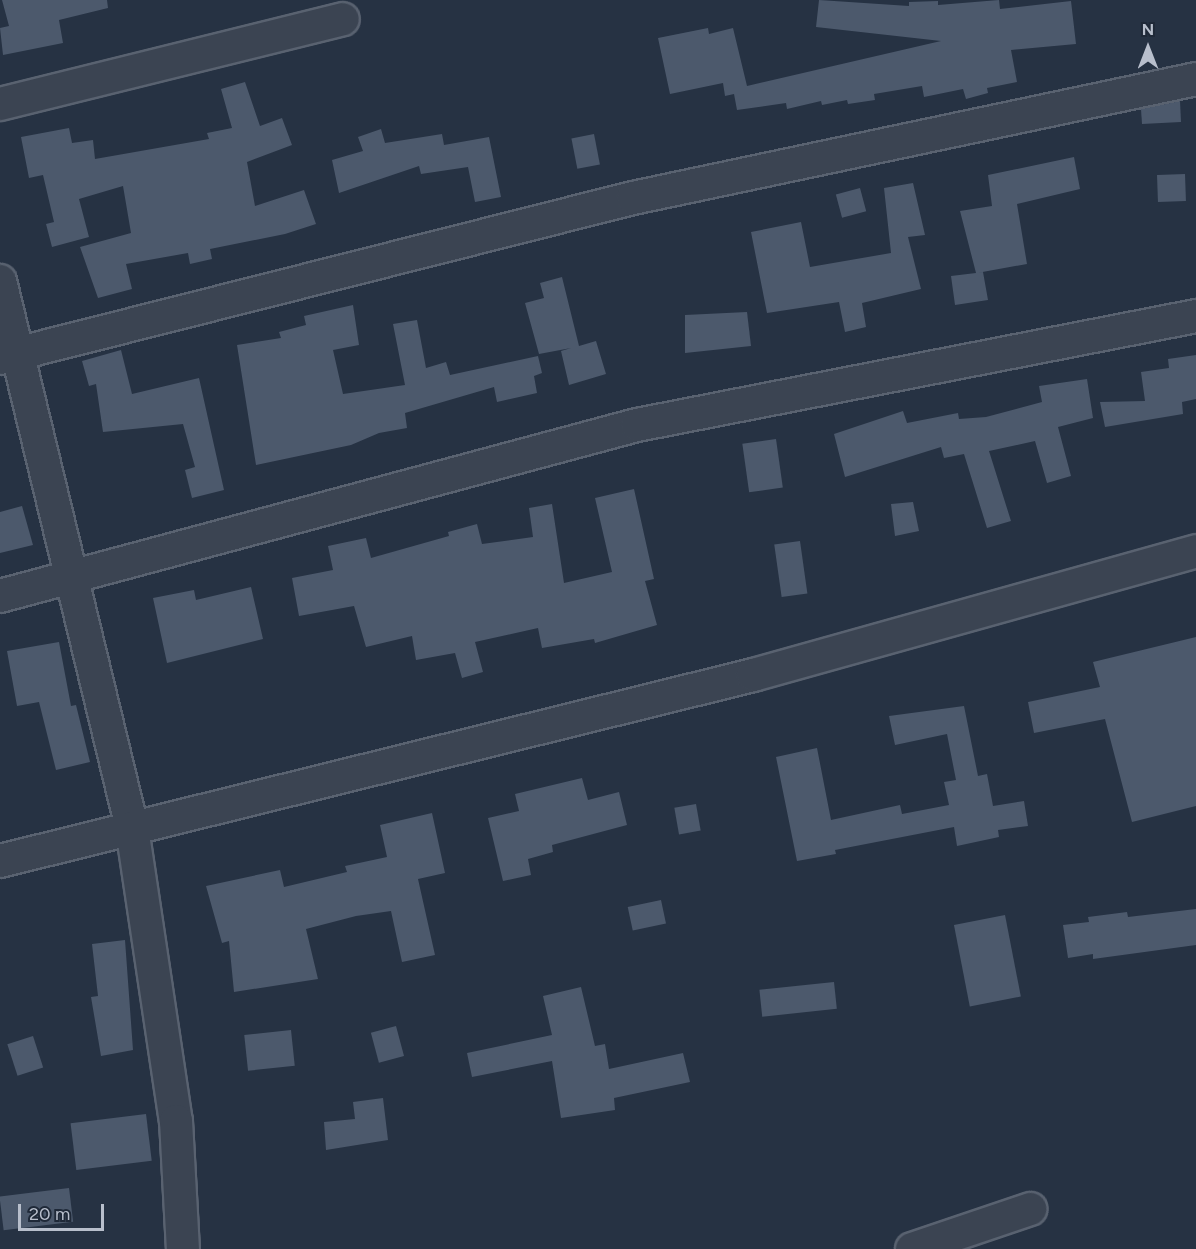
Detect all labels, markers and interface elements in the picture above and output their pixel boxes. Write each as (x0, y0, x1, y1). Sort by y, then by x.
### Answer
north arrow (1118, 18, 1178, 78)
text: N (1142, 20, 1154, 39)
scale bar (21, 1192, 106, 1230)
text: 20 m (29, 1203, 70, 1225)

